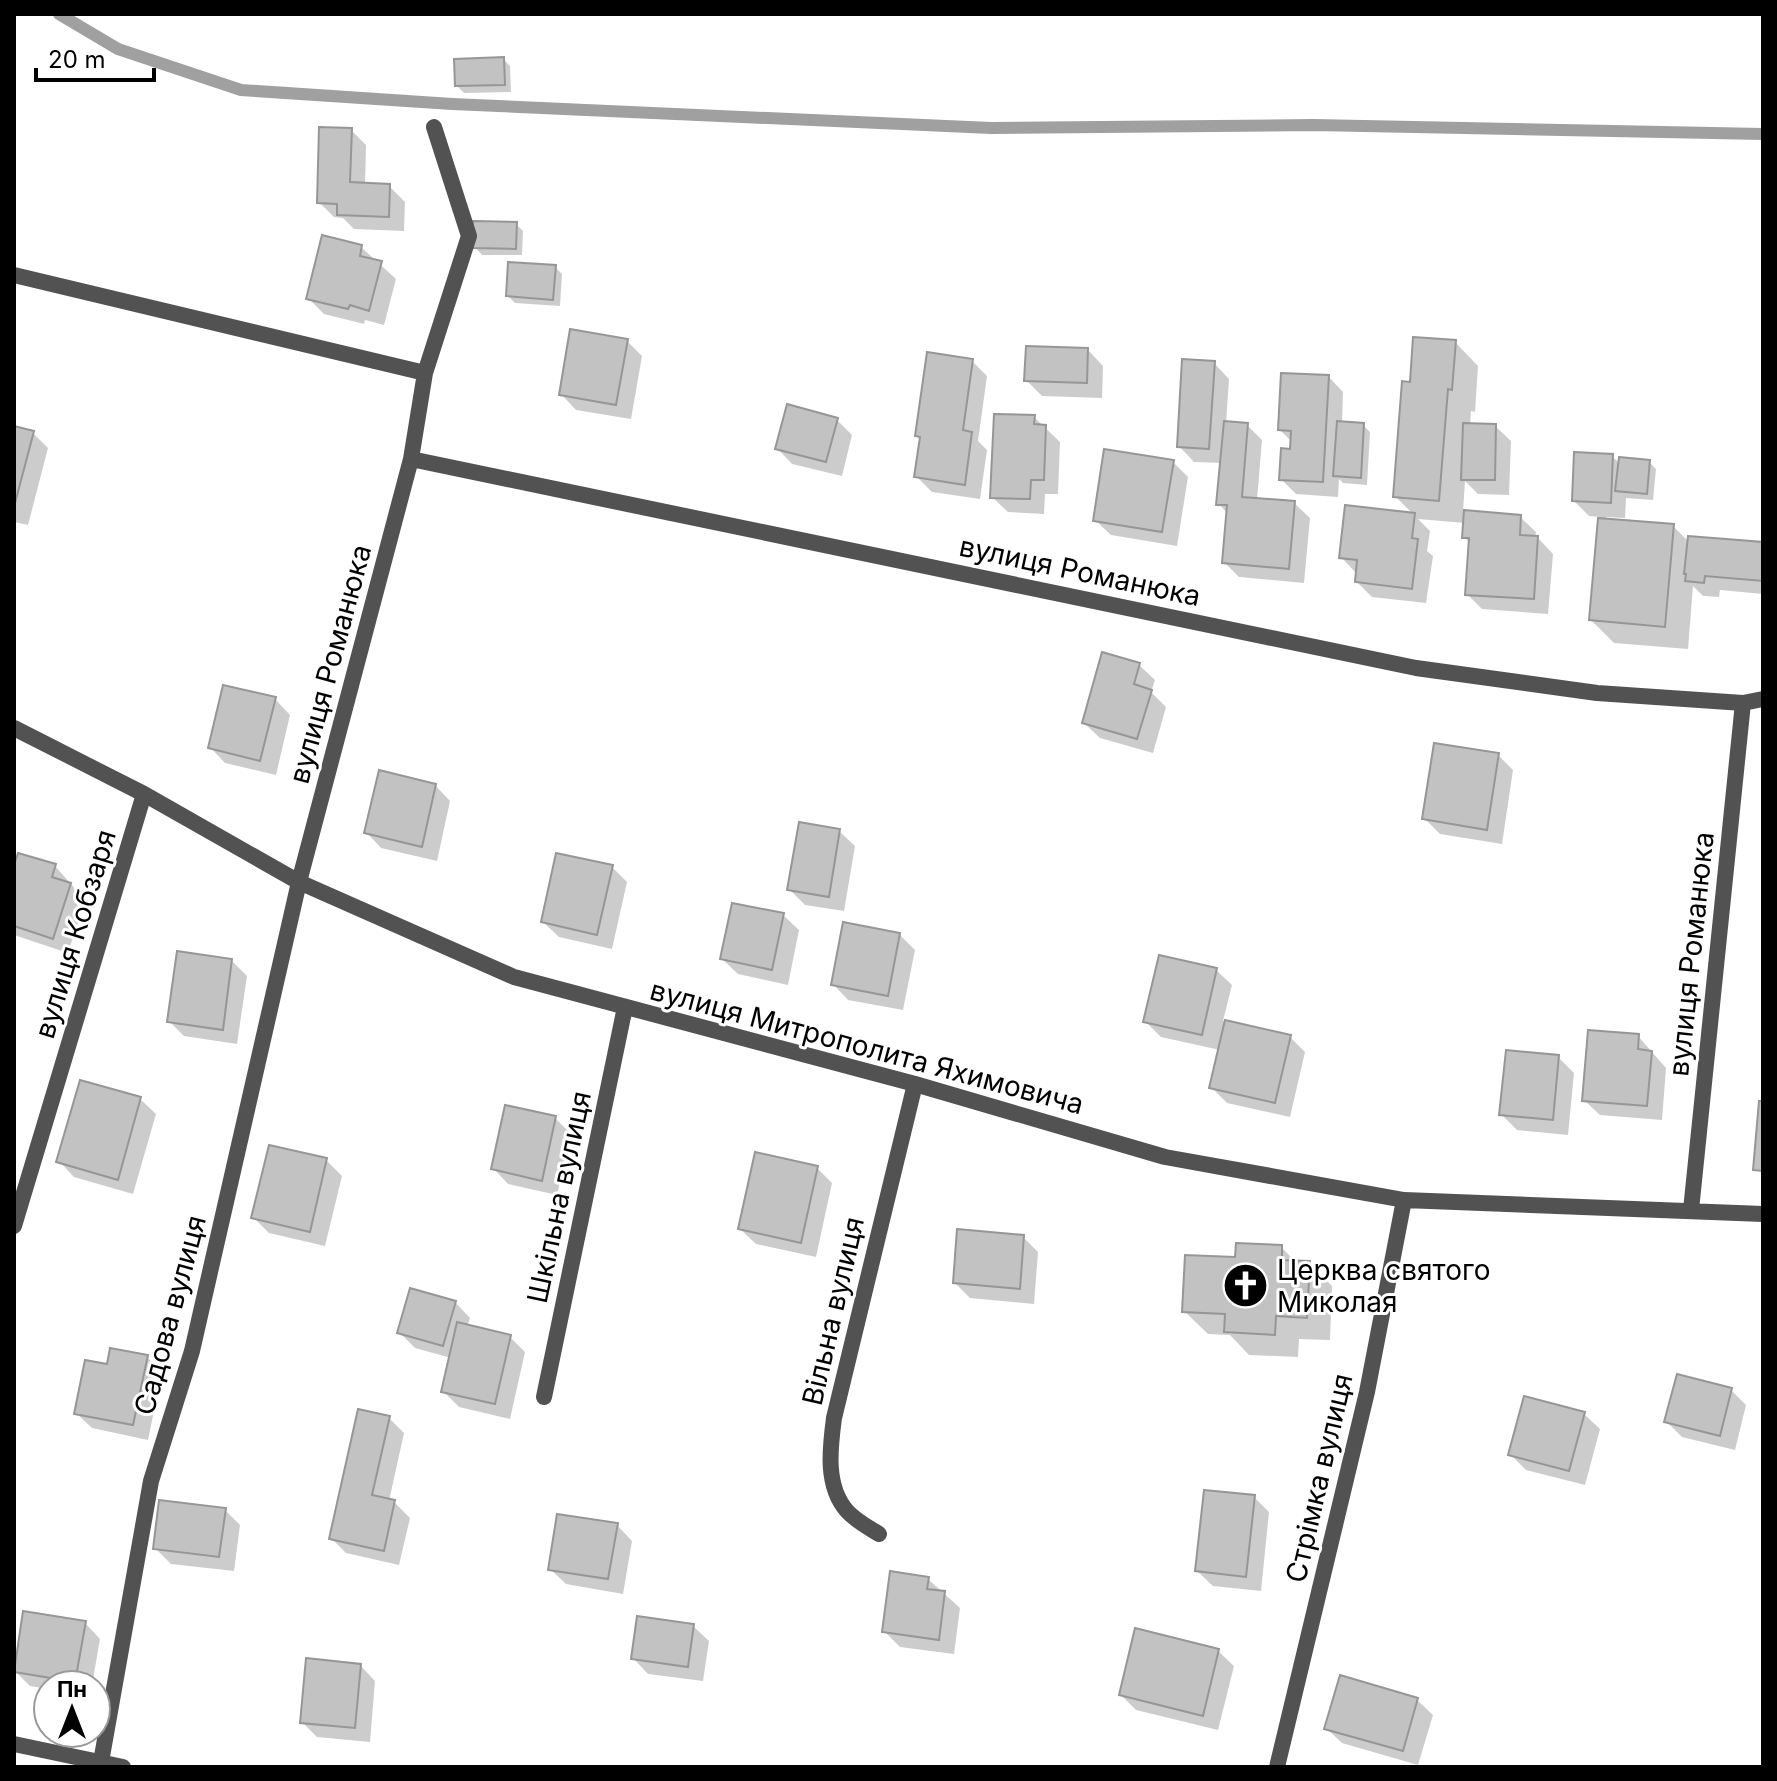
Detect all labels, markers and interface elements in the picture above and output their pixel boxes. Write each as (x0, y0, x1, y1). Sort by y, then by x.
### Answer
scale bar (36, 32, 154, 82)
text: 20 m (48, 45, 106, 74)
street label: вулиця Романюка (956, 529, 1204, 613)
street label: вулиця Романюка (282, 541, 378, 787)
street label: вулиця Кобзаря (27, 826, 123, 1042)
street label: вулиця Романюка (1661, 830, 1721, 1078)
street label: вулиця Митрополита Яхимовича (647, 973, 1087, 1121)
street label: Шкільна вулиця (520, 1088, 598, 1306)
street label: Садова вулиця (127, 1212, 213, 1418)
street label: Вільна вулиця (795, 1214, 871, 1408)
place label: Церква святого Миколая (1277, 1253, 1490, 1319)
church icon: Церква святого Миколая (1222, 1262, 1270, 1310)
street label: Стрімка вулиця (1278, 1370, 1360, 1586)
north arrow (32, 1669, 112, 1749)
text: Пн (57, 1676, 87, 1702)

